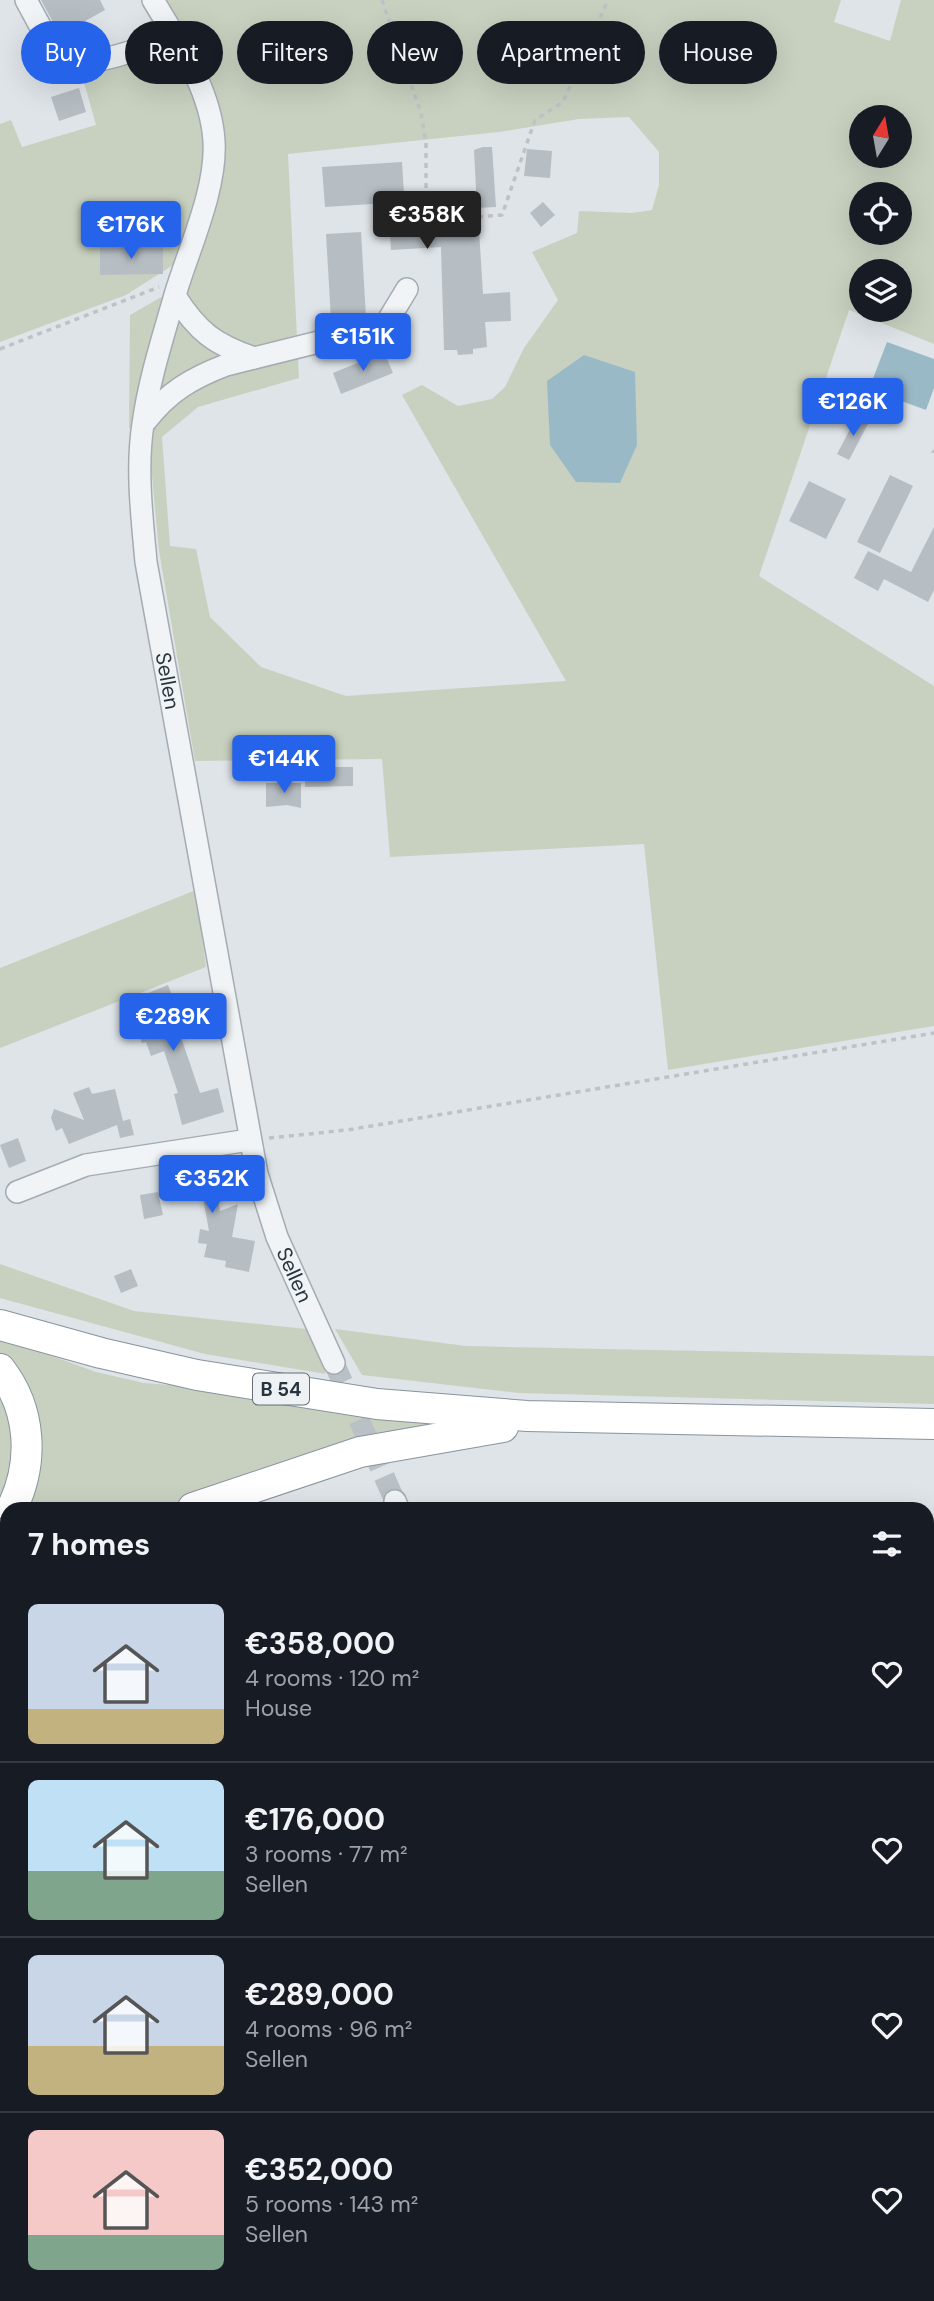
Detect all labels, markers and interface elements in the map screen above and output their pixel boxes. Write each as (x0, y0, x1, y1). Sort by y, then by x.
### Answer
chip: Buy (21, 21, 111, 84)
chip: Rent (125, 21, 223, 84)
chip: Filters (237, 21, 353, 84)
chip: New (367, 21, 463, 84)
chip: Apartment (477, 21, 645, 84)
chip: House (659, 21, 777, 84)
north arrow (849, 105, 912, 168)
map controls (849, 105, 912, 322)
button: locate (849, 182, 912, 245)
pin: €358K (378, 191, 476, 251)
text: €358K (389, 199, 465, 229)
pin: €176K (82, 202, 180, 261)
text: €176K (97, 209, 165, 239)
button: layers (849, 259, 912, 322)
pin: €151K (314, 314, 412, 373)
text: €151K (331, 321, 395, 351)
pin: €126K (804, 378, 902, 438)
text: €126K (818, 386, 888, 416)
street label: Sellen (149, 650, 186, 712)
pin: €144K (235, 736, 333, 795)
text: €144K (248, 743, 320, 773)
pin: €289K (124, 993, 222, 1053)
text: €289K (136, 1001, 210, 1031)
pin: €352K (163, 1156, 261, 1215)
text: €352K (175, 1163, 249, 1193)
street label: Sellen (270, 1243, 319, 1307)
road number: B 54 (253, 1373, 309, 1404)
text: 7 homes (28, 1525, 150, 1564)
icon: filters (868, 1525, 906, 1563)
text: €358,000 (245, 1624, 395, 1663)
icon: home (84, 1632, 168, 1716)
icon: heart (868, 1655, 906, 1693)
text: 4 rooms · 120 m² (245, 1663, 419, 1693)
text: House (245, 1693, 312, 1723)
text: €176,000 (245, 1800, 385, 1839)
icon: home (84, 1808, 168, 1892)
icon: heart (868, 1831, 906, 1869)
text: 3 rooms · 77 m² (245, 1839, 408, 1869)
text: Sellen (245, 1869, 308, 1899)
text: €289,000 (245, 1975, 394, 2014)
icon: home (84, 1983, 168, 2067)
icon: heart (868, 2006, 906, 2044)
text: 4 rooms · 96 m² (245, 2014, 412, 2044)
text: Sellen (245, 2044, 308, 2074)
text: €352,000 (245, 2150, 393, 2189)
icon: home (84, 2158, 168, 2242)
icon: heart (868, 2181, 906, 2219)
text: 5 rooms · 143 m² (245, 2189, 418, 2219)
text: Sellen (245, 2219, 308, 2249)

